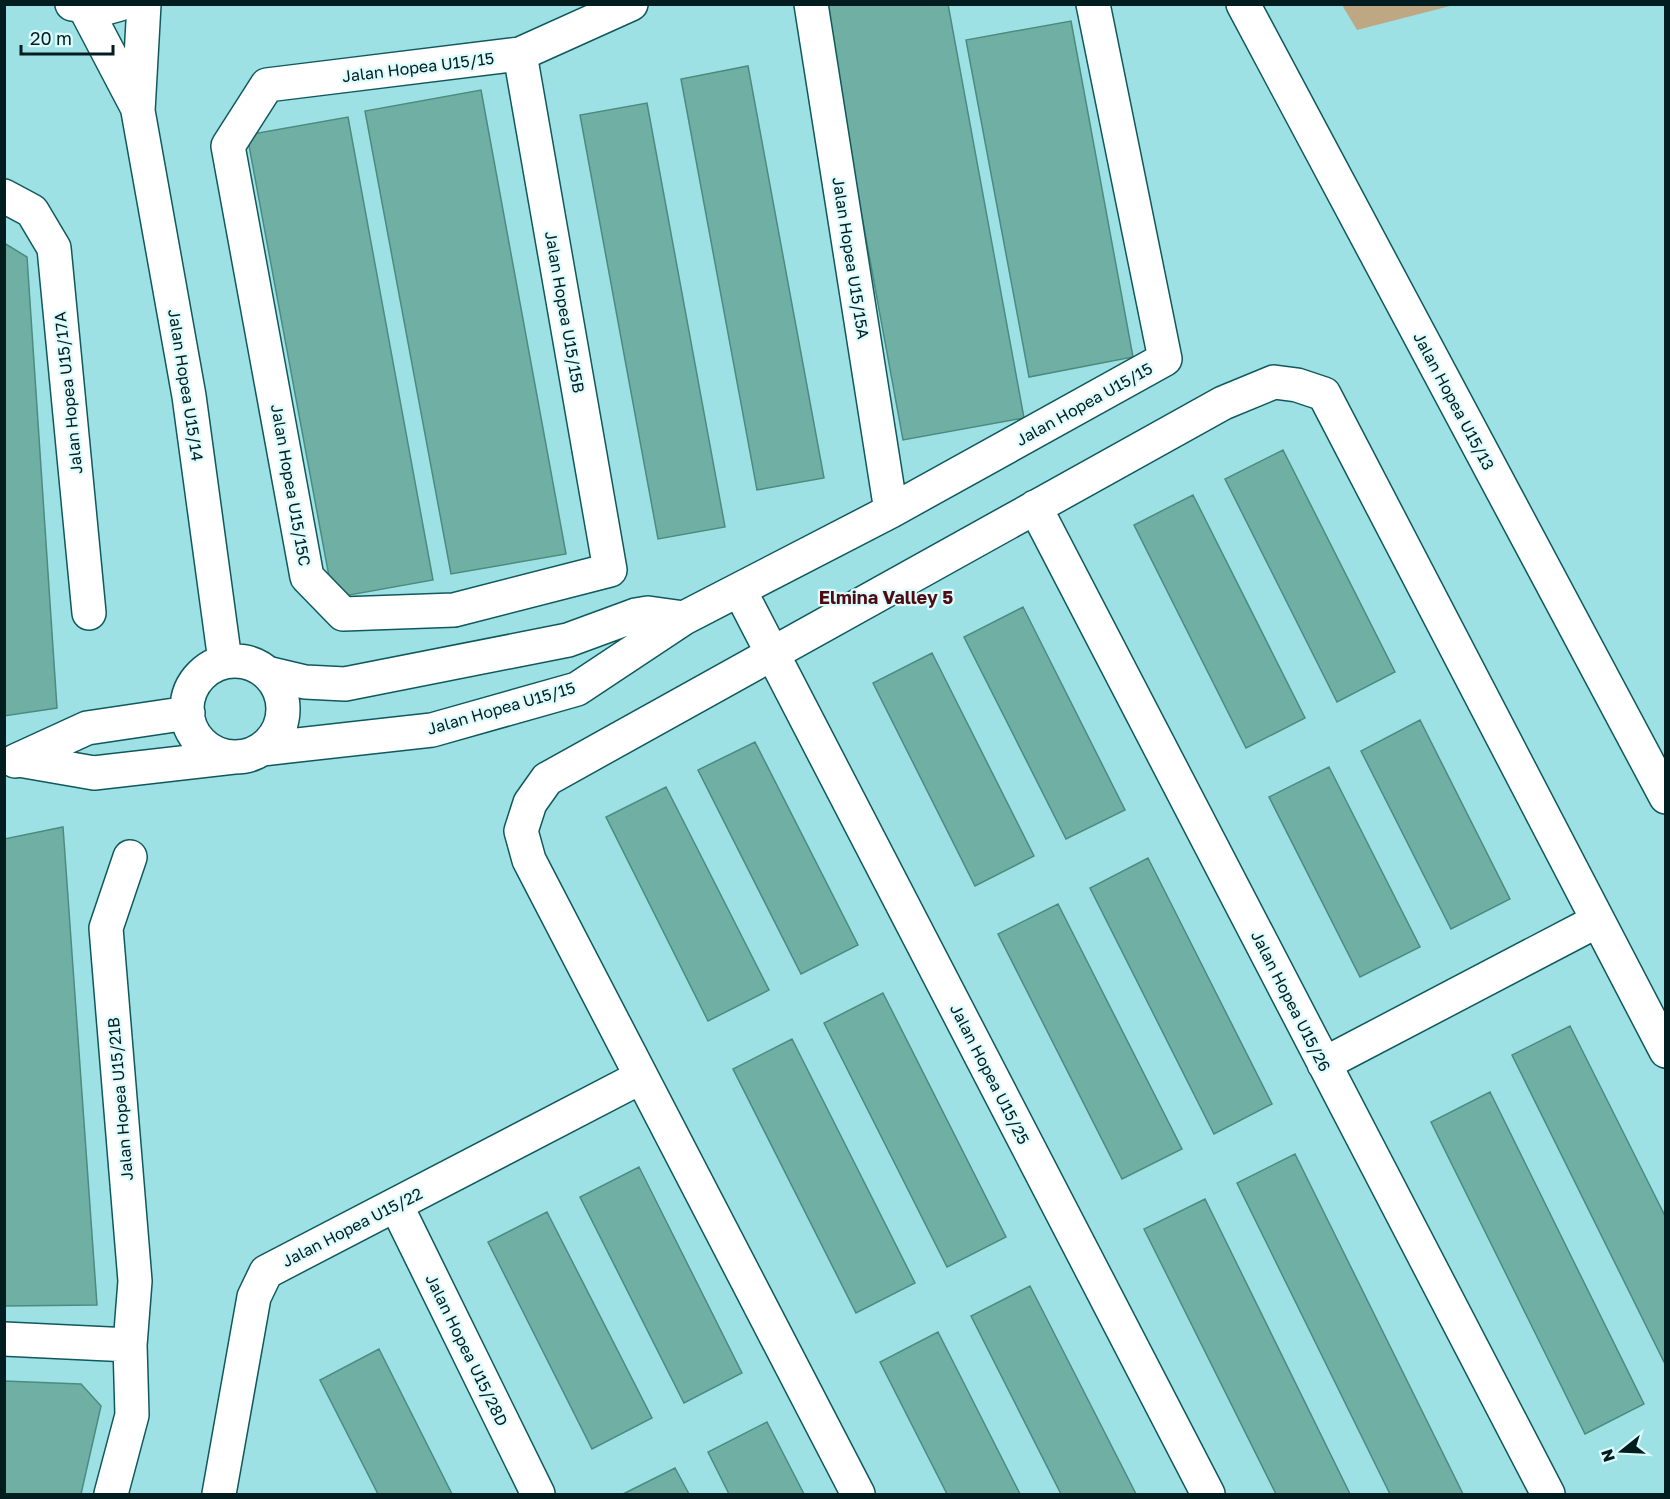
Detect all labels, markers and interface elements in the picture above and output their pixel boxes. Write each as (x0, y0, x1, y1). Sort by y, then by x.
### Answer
scale bar (21, 18, 112, 56)
text: 20 m (30, 27, 72, 49)
street label: Jalan Hopea U15/15 (341, 48, 495, 86)
street label: Jalan Hopea U15/15A (828, 175, 874, 341)
street label: Jalan Hopea U15/15B (541, 230, 589, 394)
street label: Jalan Hopea U15/14 (164, 307, 208, 463)
street label: Jalan Hopea U15/17A (49, 311, 86, 475)
street label: Jalan Hopea U15/13 (1409, 329, 1499, 473)
street label: Jalan Hopea U15/15 (1012, 358, 1156, 450)
street label: Jalan Hopea U15/15C (267, 402, 315, 568)
district label: Elmina Valley 5 (819, 586, 953, 608)
street label: Jalan Hopea U15/15 (425, 677, 577, 739)
street label: Jalan Hopea U15/26 (1247, 927, 1335, 1075)
street label: Jalan Hopea U15/25 (946, 1000, 1034, 1148)
street label: Jalan Hopea U15/21B (103, 1016, 137, 1182)
street label: Jalan Hopea U15/22 (278, 1183, 426, 1271)
street label: Jalan Hopea U15/28D (422, 1271, 512, 1429)
north arrow (1592, 1421, 1652, 1481)
text: N (1596, 1447, 1619, 1465)

